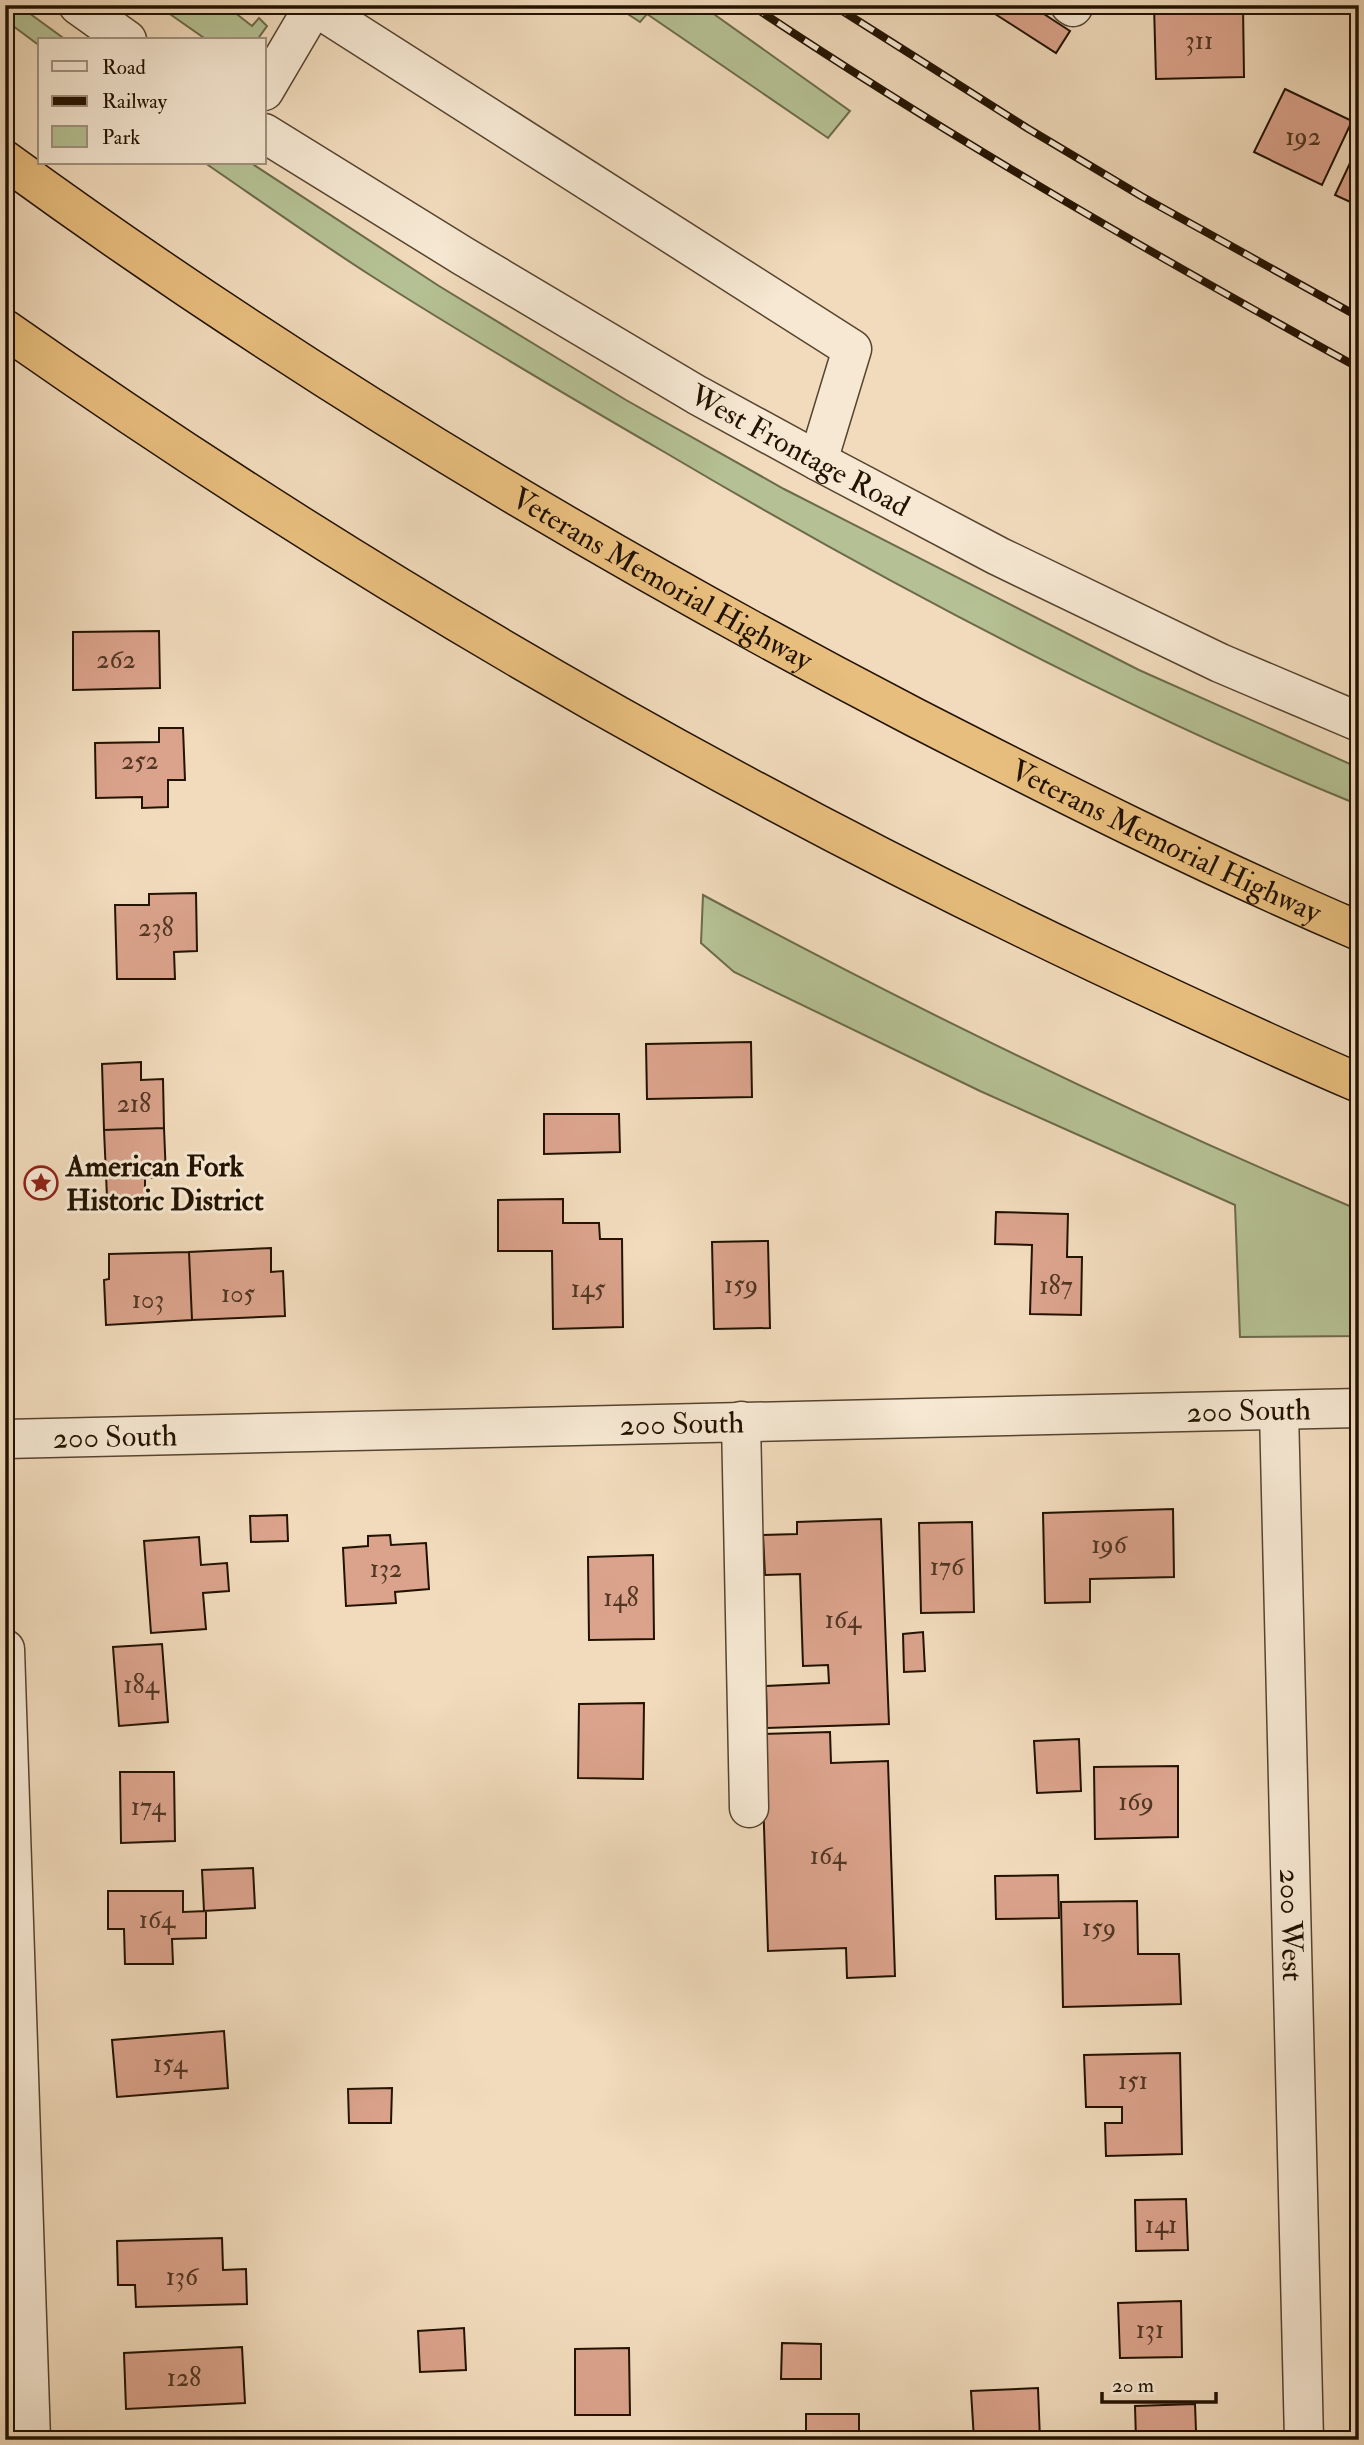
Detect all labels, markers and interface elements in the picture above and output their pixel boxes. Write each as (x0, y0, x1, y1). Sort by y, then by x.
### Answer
house number: 311 (1185, 25, 1213, 57)
legend (38, 38, 266, 164)
text: Road (102, 54, 147, 81)
text: Railway (102, 88, 168, 115)
house number: 192 (1285, 121, 1321, 153)
text: Park (102, 124, 140, 151)
street label: West Frontage Road (683, 376, 916, 525)
street label: Veterans Memorial Highway (505, 479, 820, 679)
house number: 262 (96, 644, 136, 676)
house number: 252 (121, 745, 159, 777)
street label: Veterans Memorial Highway (1005, 751, 1328, 931)
house number: 238 (138, 912, 174, 944)
house number: 218 (117, 1088, 151, 1120)
place label: American Fork Historic District (64, 1148, 264, 1219)
place icon: American Fork Historic District (22, 1164, 60, 1202)
house number: 159 (724, 1269, 758, 1301)
house number: 187 (1039, 1270, 1073, 1302)
house number: 145 (571, 1273, 606, 1305)
house number: 105 (221, 1278, 256, 1310)
house number: 103 (132, 1284, 164, 1316)
street label: 200 South (1186, 1391, 1312, 1430)
street label: 200 South (619, 1404, 745, 1443)
street label: 200 South (52, 1417, 178, 1456)
house number: 196 (1091, 1529, 1129, 1561)
house number: 176 (930, 1551, 966, 1583)
house number: 132 (370, 1553, 402, 1585)
house number: 148 (603, 1582, 639, 1614)
house number: 164 (825, 1604, 862, 1636)
house number: 184 (123, 1669, 160, 1701)
house number: 169 (1118, 1786, 1154, 1818)
house number: 174 (131, 1791, 166, 1823)
house number: 164 (810, 1840, 847, 1872)
street label: 200 West (1272, 1868, 1311, 1982)
house number: 164 (139, 1904, 176, 1936)
house number: 159 (1082, 1912, 1116, 1944)
house number: 154 (153, 2048, 188, 2080)
house number: 151 (1118, 2065, 1148, 2097)
house number: 141 (1145, 2209, 1177, 2241)
house number: 136 (166, 2261, 200, 2293)
house number: 131 (1136, 2314, 1164, 2346)
scale bar (1102, 2361, 1215, 2405)
house number: 128 (167, 2362, 201, 2394)
text: 20 m (1112, 2372, 1154, 2399)

